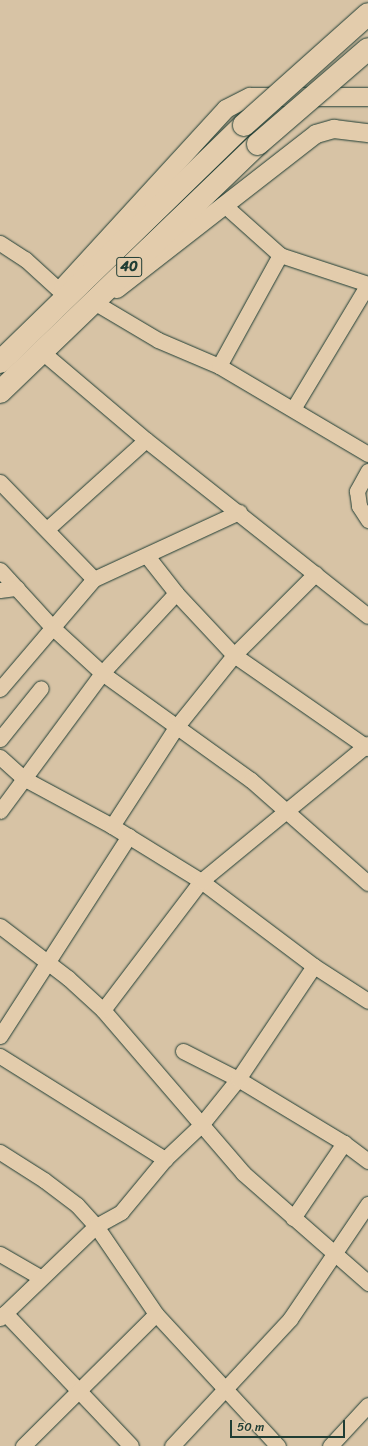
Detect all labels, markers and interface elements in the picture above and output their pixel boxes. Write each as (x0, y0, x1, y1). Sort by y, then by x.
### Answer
road number: 40 (116, 255, 142, 279)
scale bar (232, 1412, 347, 1438)
text: 50 m (237, 1416, 264, 1438)

